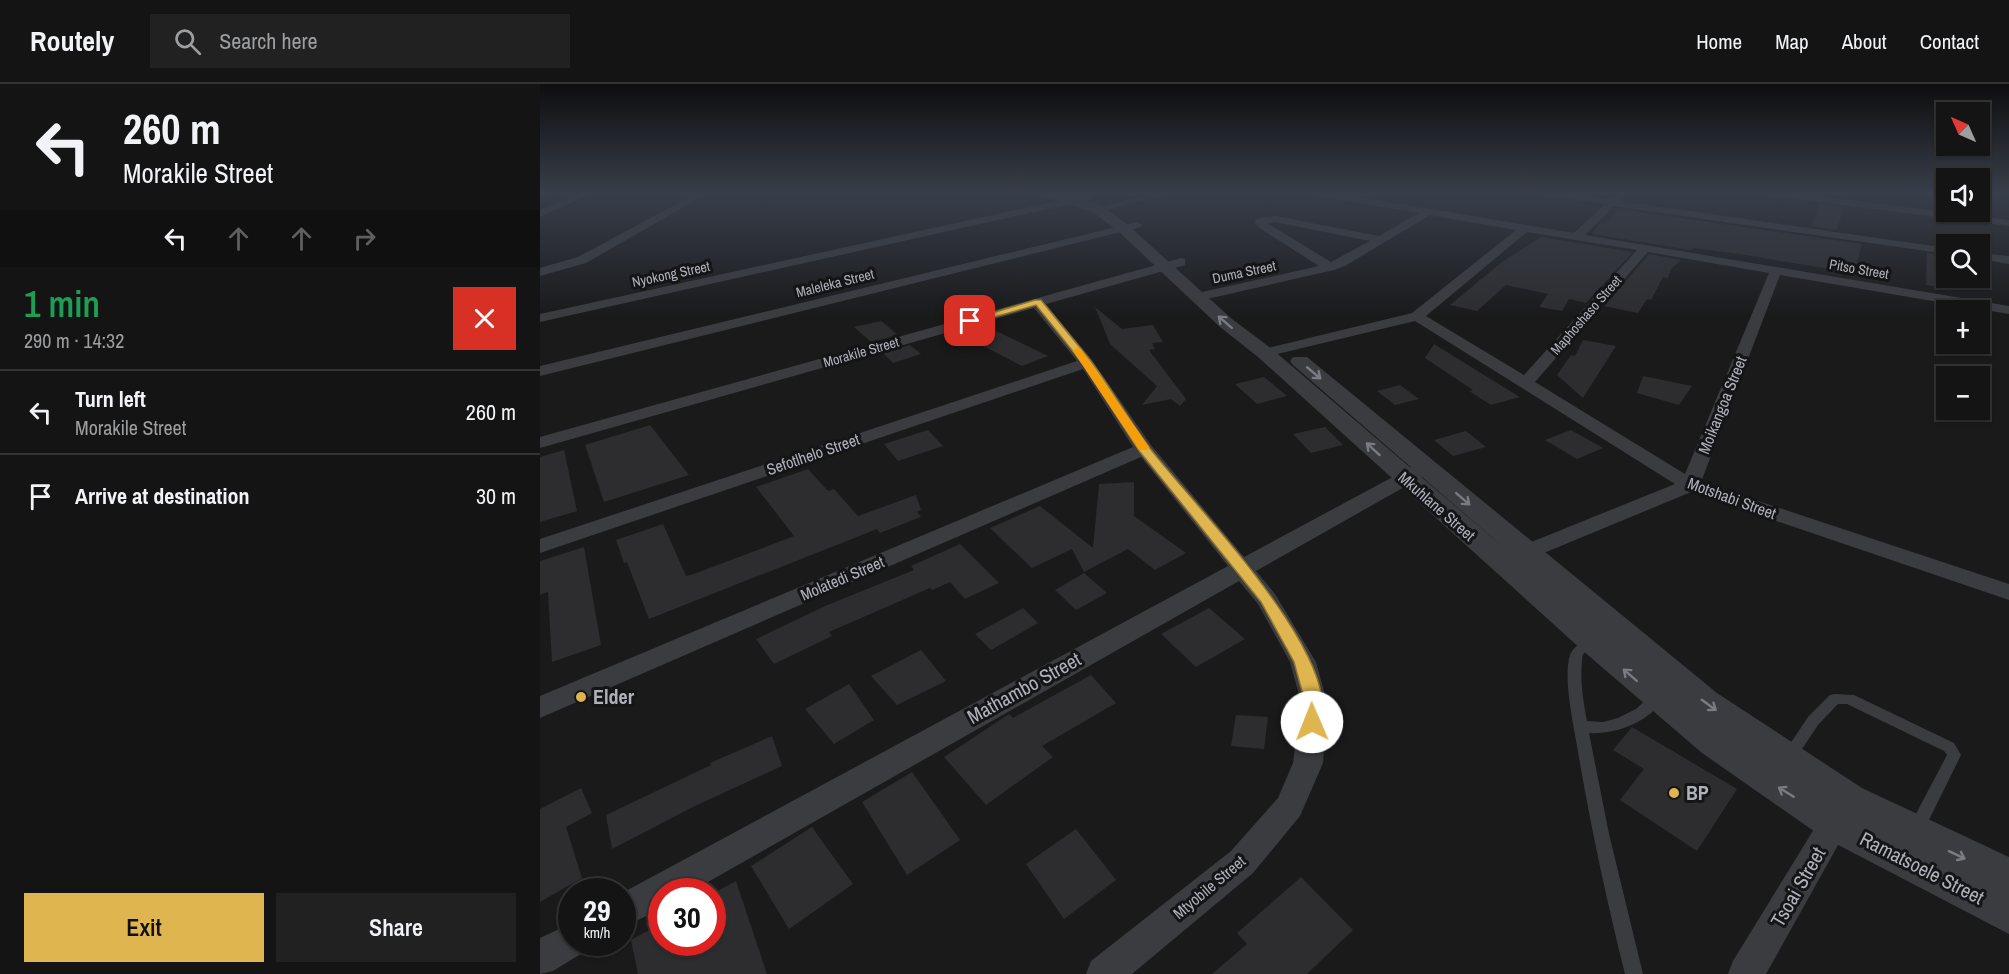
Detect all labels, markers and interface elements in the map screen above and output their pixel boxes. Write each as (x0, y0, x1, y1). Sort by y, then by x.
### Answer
search box (150, 14, 570, 68)
text: Routely (30, 22, 114, 60)
icon: search (171, 25, 204, 58)
text: Search here (219, 26, 317, 56)
text: Home (1696, 27, 1742, 56)
text: Map (1775, 27, 1809, 56)
text: About (1842, 27, 1887, 56)
text: Contact (1920, 27, 1979, 56)
text: 260 m (123, 101, 221, 157)
north arrow (1936, 102, 1990, 156)
map controls (1936, 102, 1990, 420)
icon: left (24, 108, 102, 186)
text: Morakile Street (123, 155, 273, 191)
button: sound (1936, 168, 1990, 222)
icon: left (159, 222, 192, 255)
icon: ahead (222, 222, 255, 255)
icon: ahead (285, 222, 318, 255)
icon: right (348, 222, 381, 255)
button: search (1936, 234, 1990, 288)
street label: Pitso Street (1828, 255, 1890, 283)
street label: Duma Street (1211, 256, 1277, 288)
street label: Nyokong Street (630, 257, 712, 291)
street label: Maleleka Street (794, 265, 876, 301)
street label: Maphoshaso Street (1547, 272, 1625, 358)
text: 1 min (24, 280, 100, 328)
button: close (453, 287, 516, 350)
pin (944, 295, 995, 346)
button: + (1936, 300, 1990, 354)
icon: arrive (953, 304, 986, 337)
one-way arrow (1218, 315, 1233, 329)
text: 290 m · 14:32 (24, 327, 124, 354)
street label: Morakile Street (821, 333, 901, 371)
street label: Moikangoa Street (1692, 353, 1752, 457)
one-way arrow (1306, 366, 1321, 380)
button: − (1936, 366, 1990, 420)
text: Turn left (75, 384, 146, 414)
icon: left (24, 396, 57, 429)
text: 260 m (466, 397, 516, 427)
text: Morakile Street (75, 414, 186, 441)
street label: Sefotlhelo Street (764, 428, 863, 480)
one-way arrow (1366, 442, 1381, 456)
street label: Mkuhlane Street (1394, 466, 1481, 546)
street label: Motshabi Street (1685, 472, 1780, 524)
icon: arrive (24, 480, 57, 513)
text: Arrive at destination (75, 481, 249, 511)
text: 30 m (476, 481, 516, 511)
one-way arrow (1455, 492, 1471, 505)
street label: Molatedi Street (797, 550, 888, 606)
street label: Mathambo Street (962, 645, 1086, 730)
one-way arrow (1623, 668, 1638, 682)
place label: Elder (593, 683, 635, 710)
marker: Elder (574, 690, 588, 704)
position arrow (1280, 690, 1344, 754)
one-way arrow (1701, 699, 1717, 711)
place label: BP (1686, 779, 1709, 806)
one-way arrow (1778, 785, 1795, 797)
marker: BP (1667, 786, 1681, 800)
street label: Ramatsoele Street (1856, 825, 1989, 911)
street label: Tsoai Street (1764, 842, 1831, 932)
street label: Mtyobile Street (1168, 850, 1250, 924)
one-way arrow (1948, 850, 1966, 861)
speed limit sign: 30 (648, 878, 726, 956)
text: 29 (583, 890, 611, 930)
button: Exit (24, 893, 264, 962)
button: Share (276, 893, 516, 962)
text: km/h (584, 922, 610, 943)

